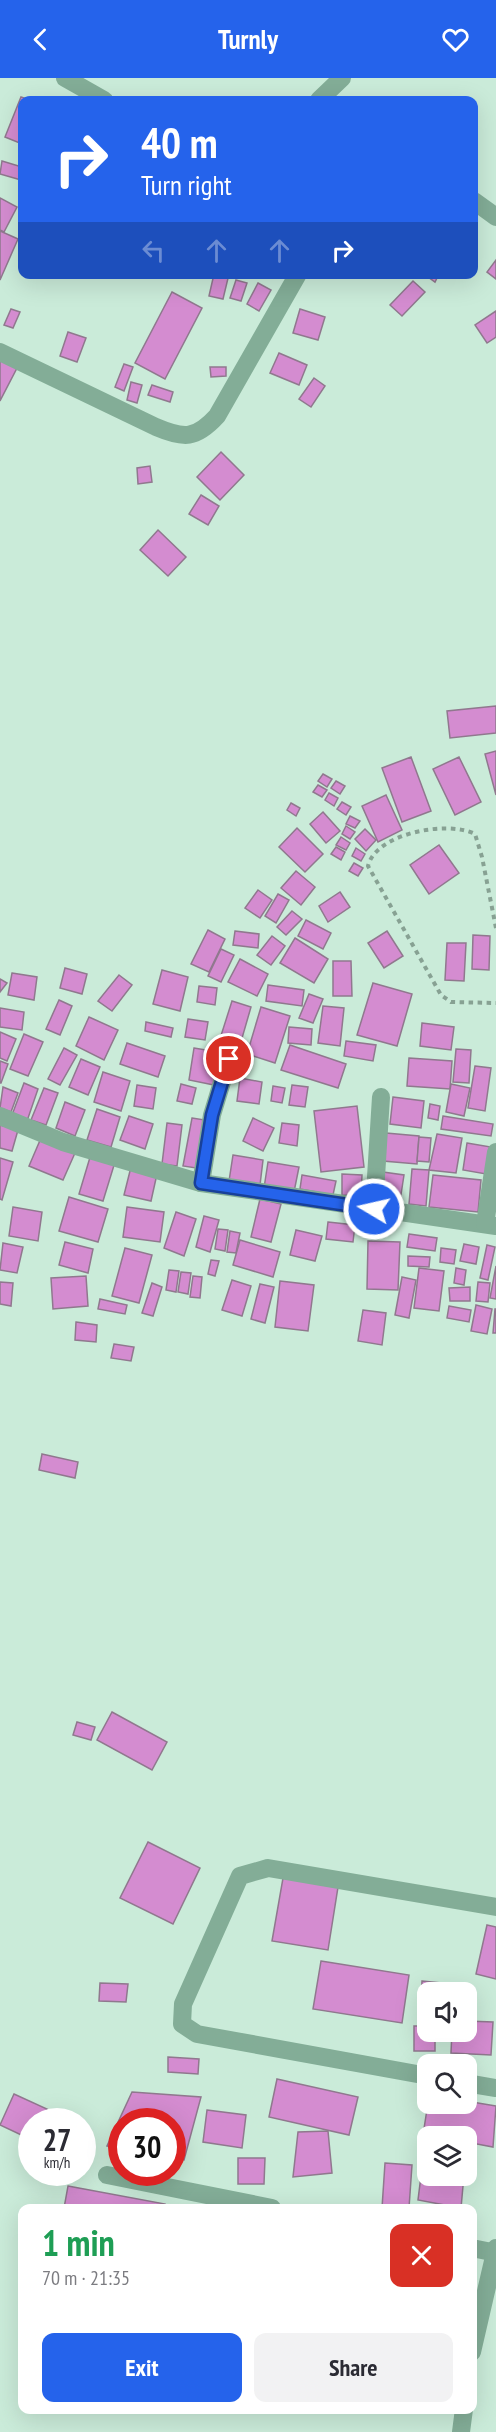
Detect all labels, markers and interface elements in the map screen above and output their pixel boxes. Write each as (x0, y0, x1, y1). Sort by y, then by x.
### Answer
text: Turnly (218, 22, 278, 56)
icon: back (24, 23, 57, 56)
icon: heart (439, 23, 472, 56)
text: 40 m (141, 115, 218, 170)
icon: right (42, 120, 120, 198)
text: Turn right (141, 168, 232, 202)
icon: left (137, 234, 170, 267)
icon: ahead (200, 234, 233, 267)
icon: ahead (263, 234, 296, 267)
icon: right (326, 234, 359, 267)
pin (203, 1033, 254, 1084)
icon: arrive (212, 1042, 245, 1075)
position arrow (342, 1177, 406, 1241)
map controls (417, 1982, 477, 2186)
button: sound (417, 1982, 477, 2042)
button: search (417, 2054, 477, 2114)
speed limit sign: 30 (108, 2108, 186, 2186)
text: 27 (43, 2120, 71, 2159)
button: layers (417, 2126, 477, 2186)
text: km/h (44, 2153, 70, 2172)
text: 1 min (42, 2219, 115, 2266)
button: close (390, 2224, 453, 2287)
text: 70 m · 21:35 (42, 2265, 130, 2291)
button: Exit (42, 2333, 242, 2402)
button: Share (254, 2333, 453, 2402)

